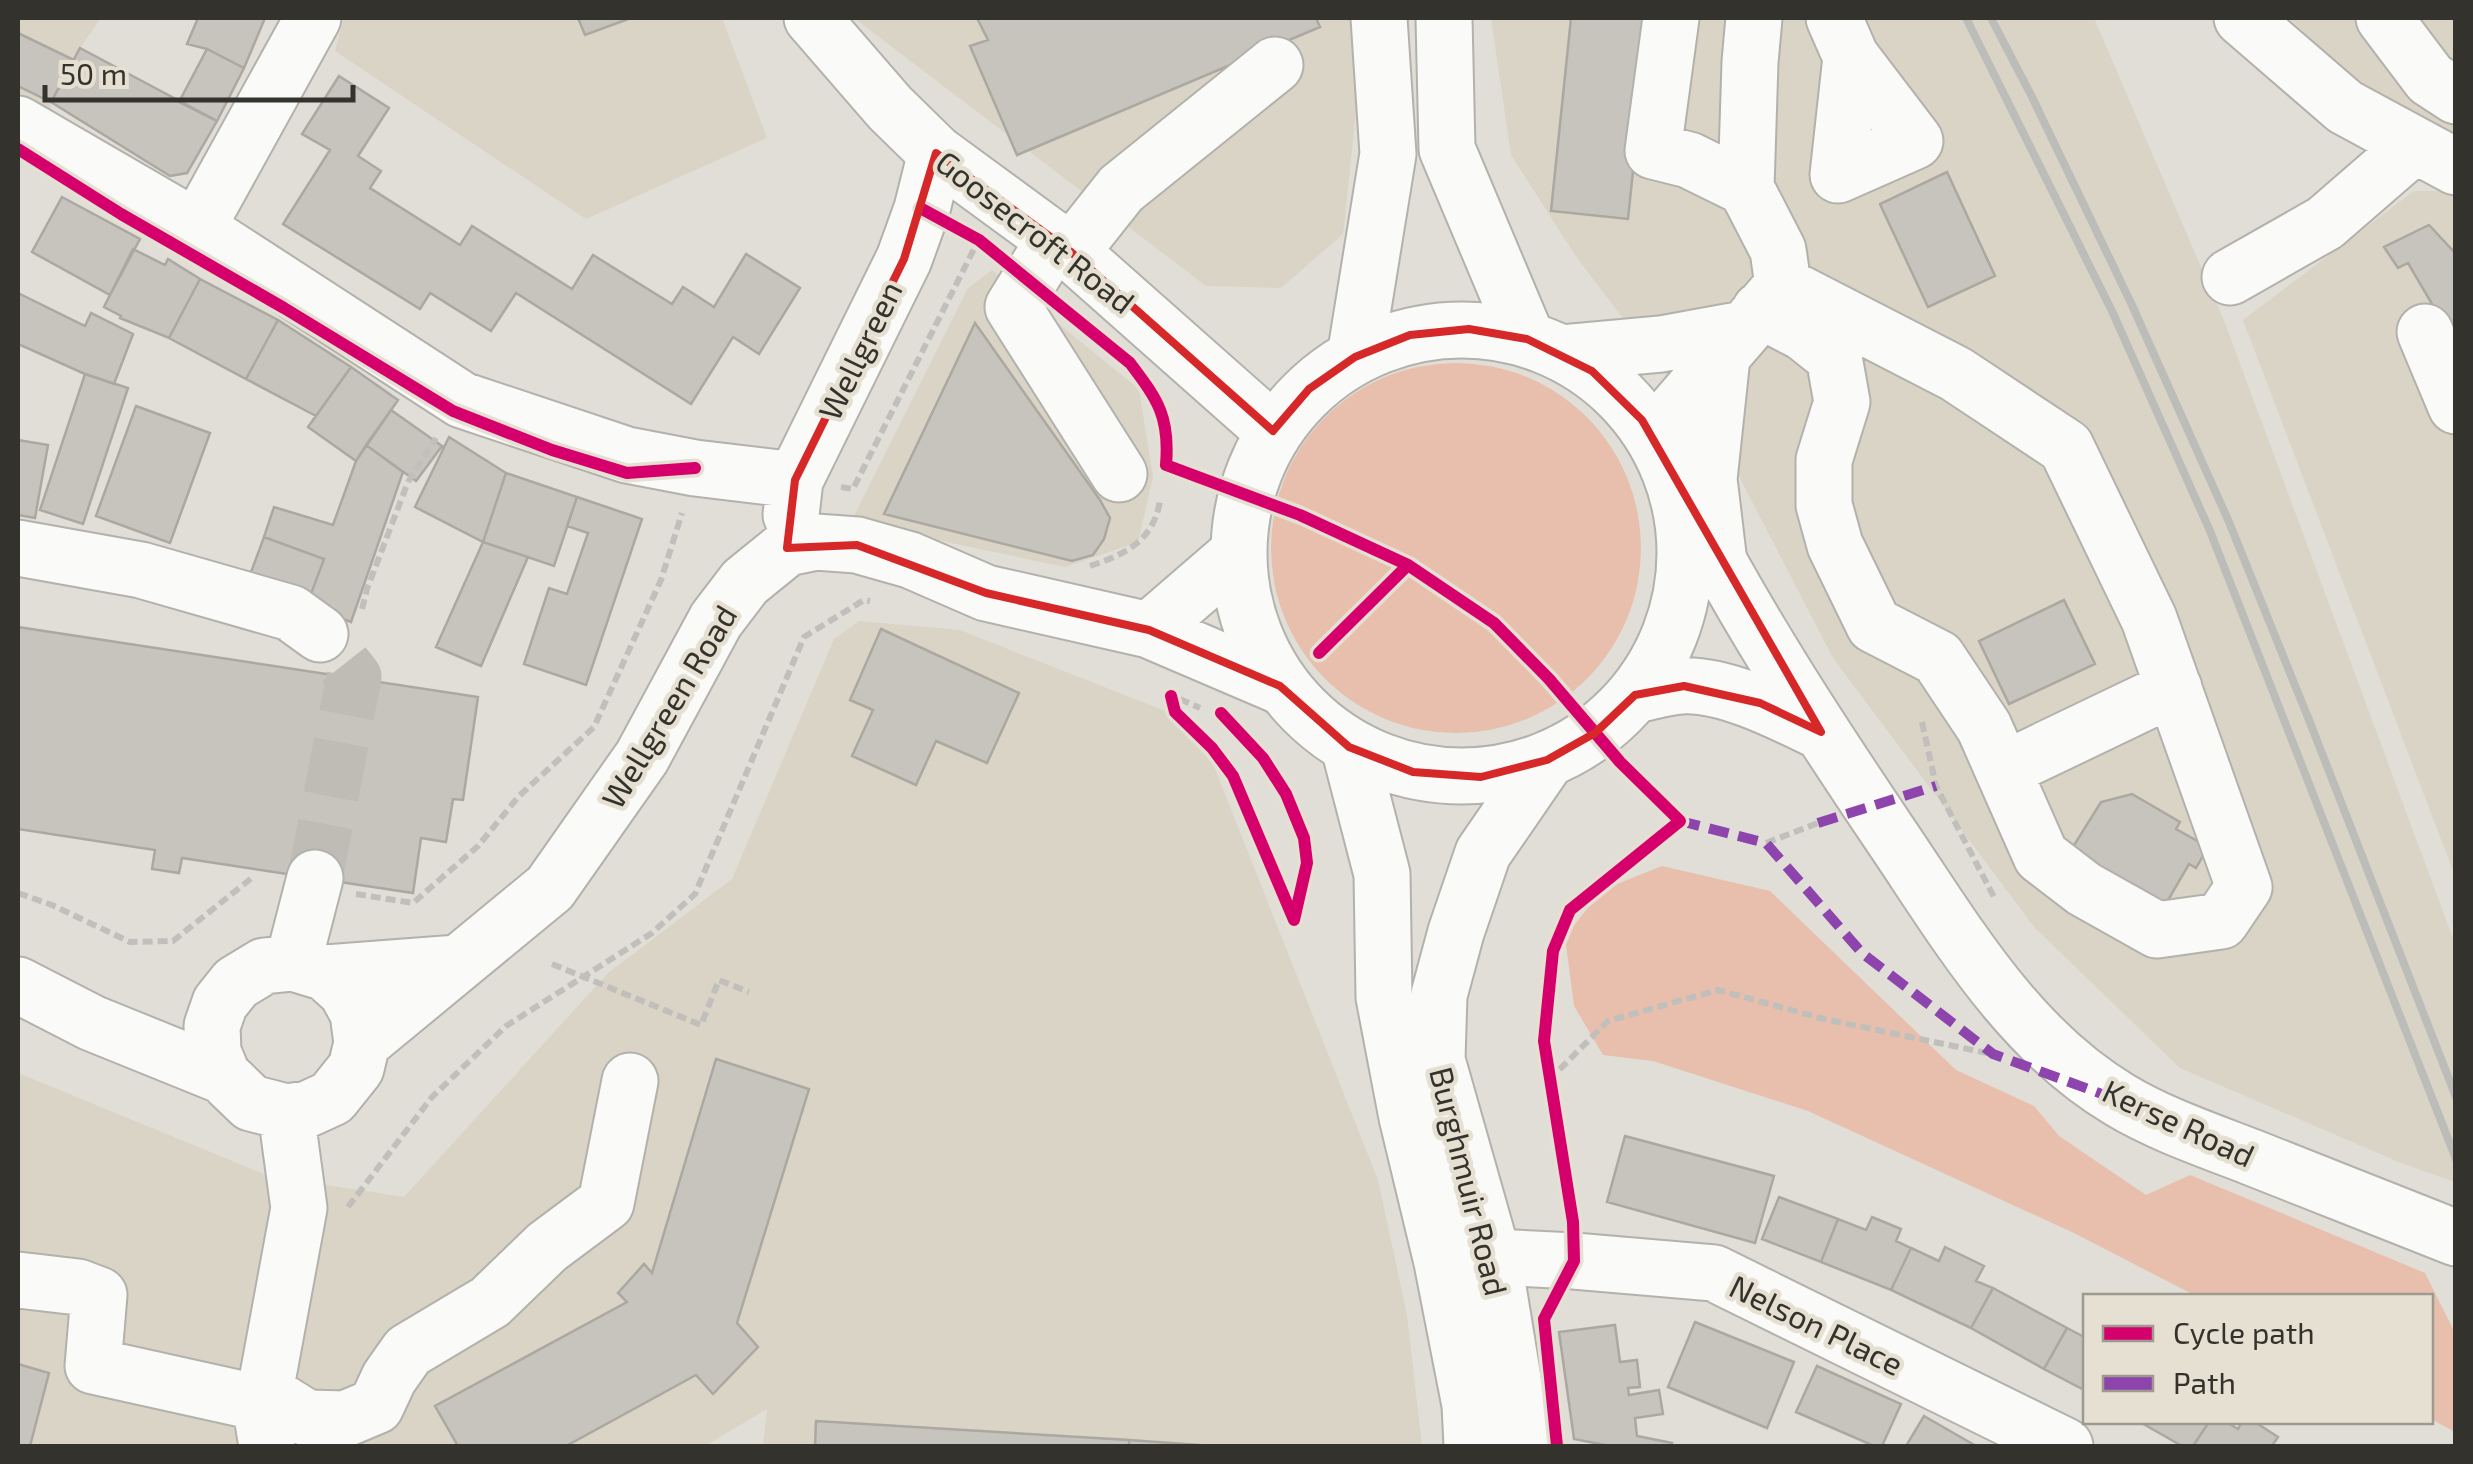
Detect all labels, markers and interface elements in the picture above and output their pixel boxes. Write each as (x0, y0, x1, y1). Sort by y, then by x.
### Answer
scale bar (45, 40, 352, 102)
text: 50 m (60, 55, 127, 91)
street label: Goosecroft Road (929, 142, 1143, 320)
street label: Wellgreen (809, 275, 909, 425)
street label: Wellgreen Road (592, 598, 744, 814)
street label: Burghmuir Road (1423, 1063, 1517, 1299)
street label: Kerse Road (2097, 1070, 2261, 1174)
street label: Nelson Place (1724, 1266, 1910, 1382)
legend (2083, 1294, 2433, 1424)
text: Cycle path (2173, 1314, 2315, 1350)
text: Path (2173, 1364, 2236, 1400)

